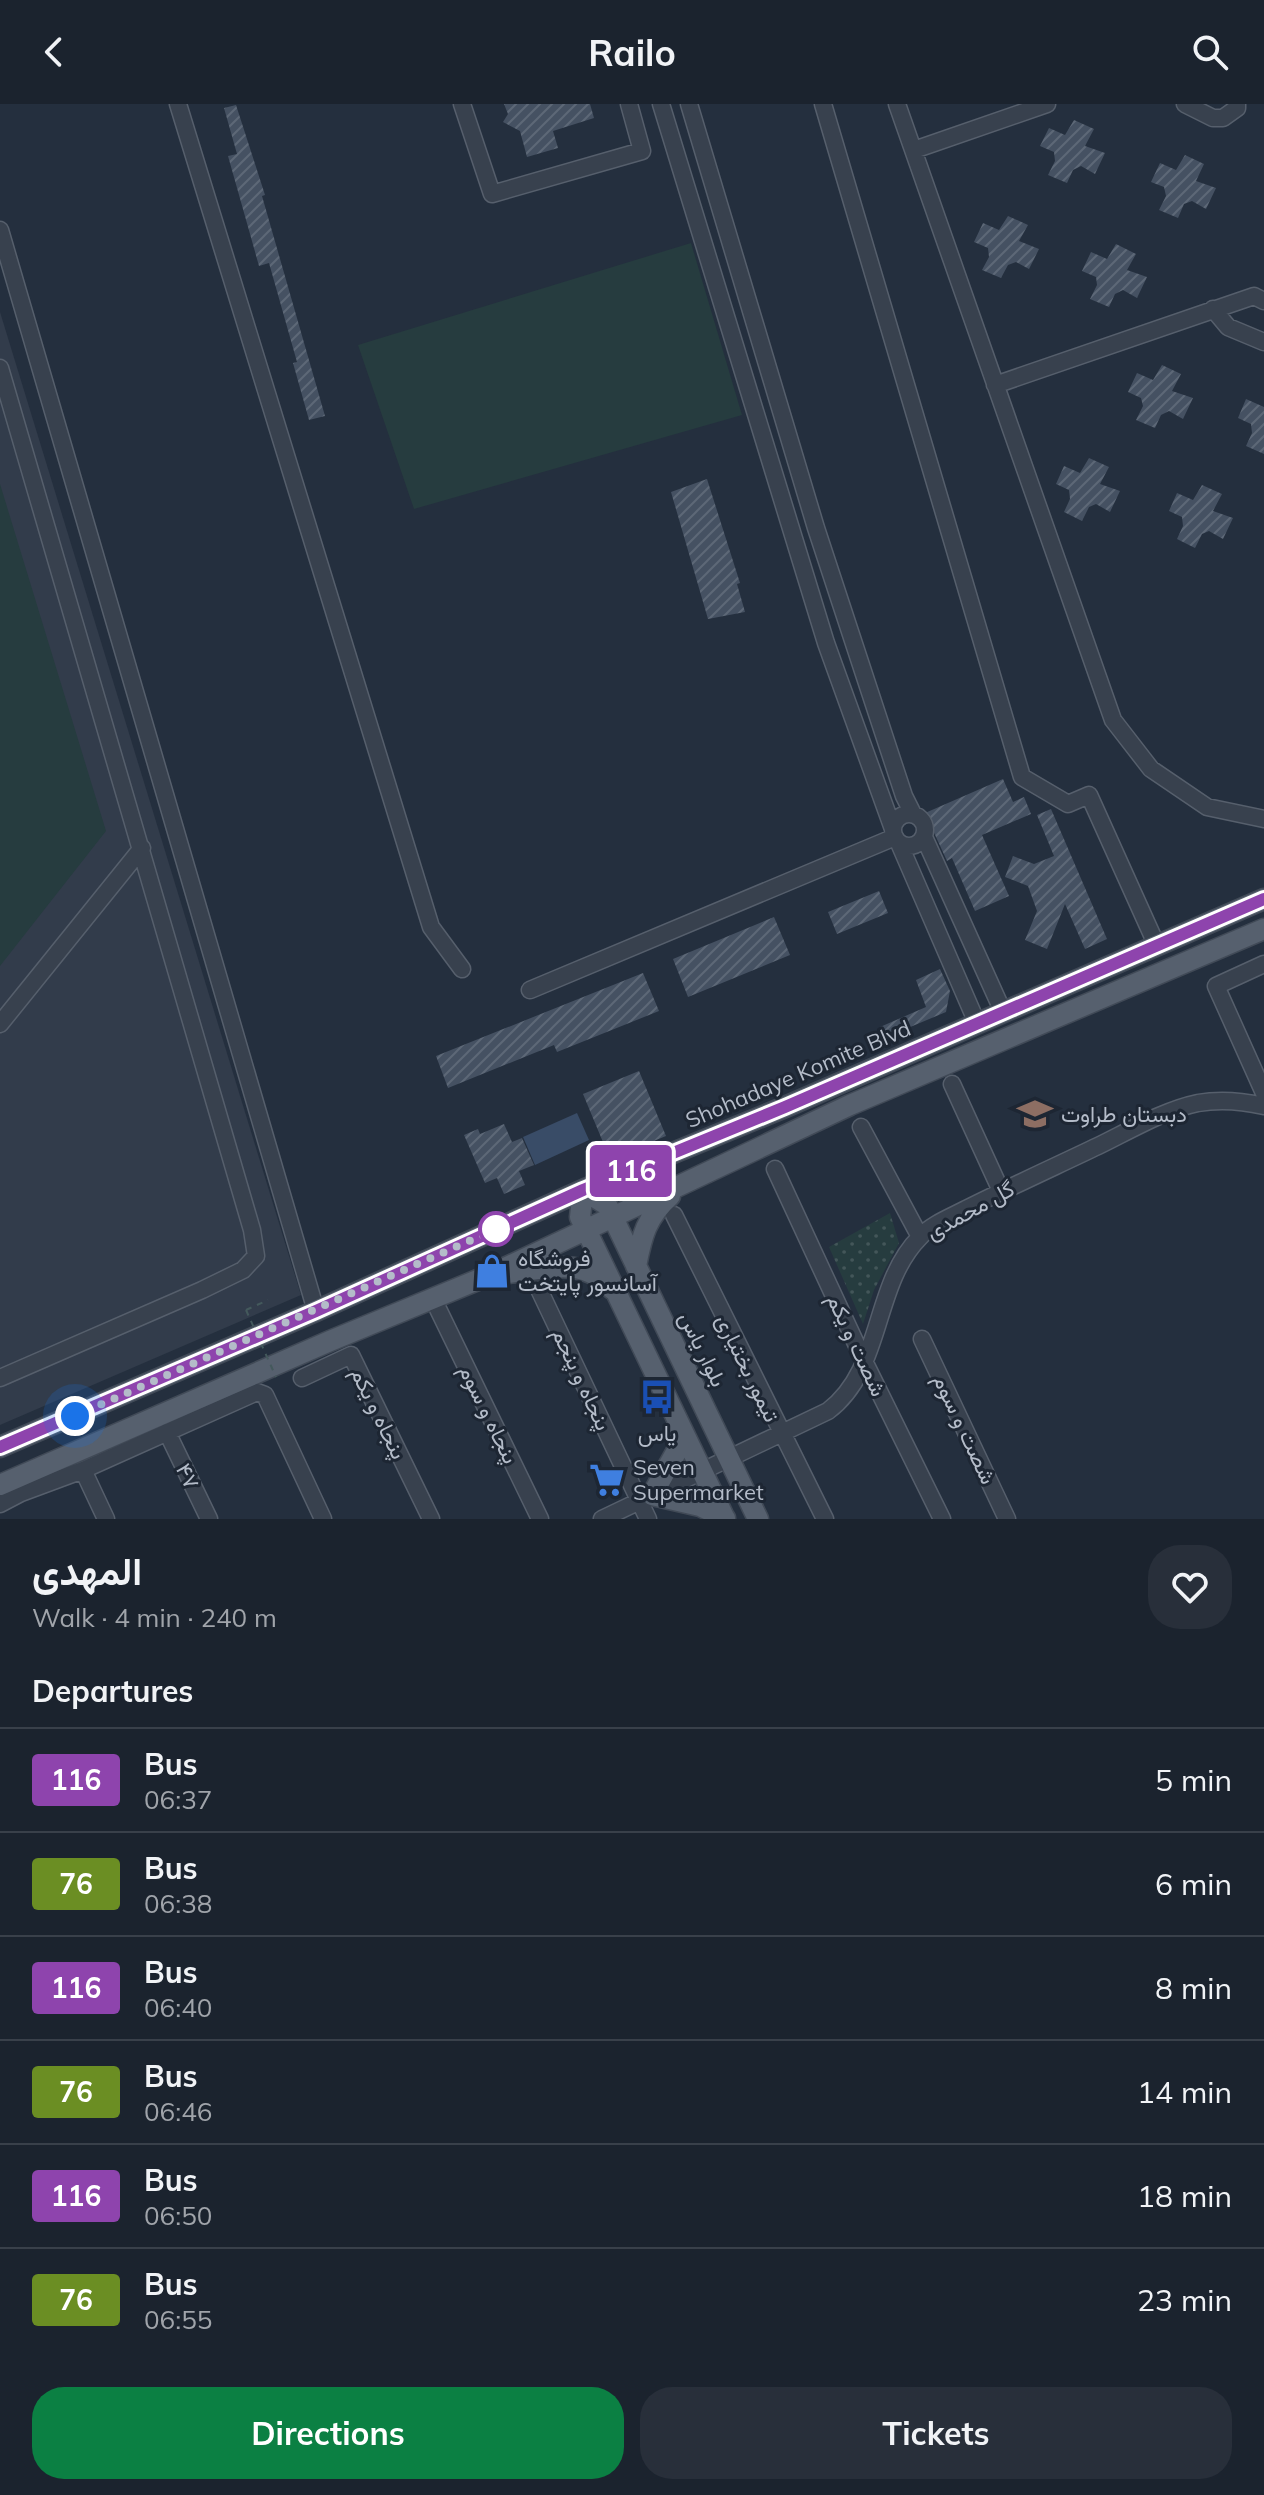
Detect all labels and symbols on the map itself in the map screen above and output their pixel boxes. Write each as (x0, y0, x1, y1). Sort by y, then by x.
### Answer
street label: Shohadaye Komite Blvd (681, 1014, 915, 1134)
school or university icon: دبستان طراوت (1016, 1095, 1054, 1133)
place label: دبستان طراوت (1061, 1100, 1187, 1128)
line badge: 116 (585, 1145, 677, 1197)
street label: گل محمدی (921, 1174, 1019, 1246)
unlabelled marker (479, 1212, 513, 1246)
place label: فروشگاه آسانسور پایتخت (518, 1244, 659, 1298)
shop icon: فروشگاه آسانسور پایتخت (473, 1252, 511, 1290)
street label: شصت و یکم (820, 1289, 893, 1401)
street label: بلوار یاس (673, 1307, 733, 1391)
street label: تیمور بختیاری (710, 1309, 786, 1427)
street label: پنجاه و پنجم (545, 1323, 618, 1435)
street label: پنجاه و سوم (452, 1360, 525, 1469)
street label: پنجاه و یکم (344, 1363, 413, 1464)
street label: شصت و سوم (926, 1370, 1003, 1489)
bus stop icon: یاس (638, 1378, 676, 1416)
your location (55, 1396, 95, 1436)
place label: یاس (638, 1419, 676, 1447)
place label: Seven Supermarket (633, 1453, 764, 1506)
street label: ۴۷ (170, 1458, 206, 1494)
supermarket icon: Seven Supermarket (588, 1461, 626, 1499)

